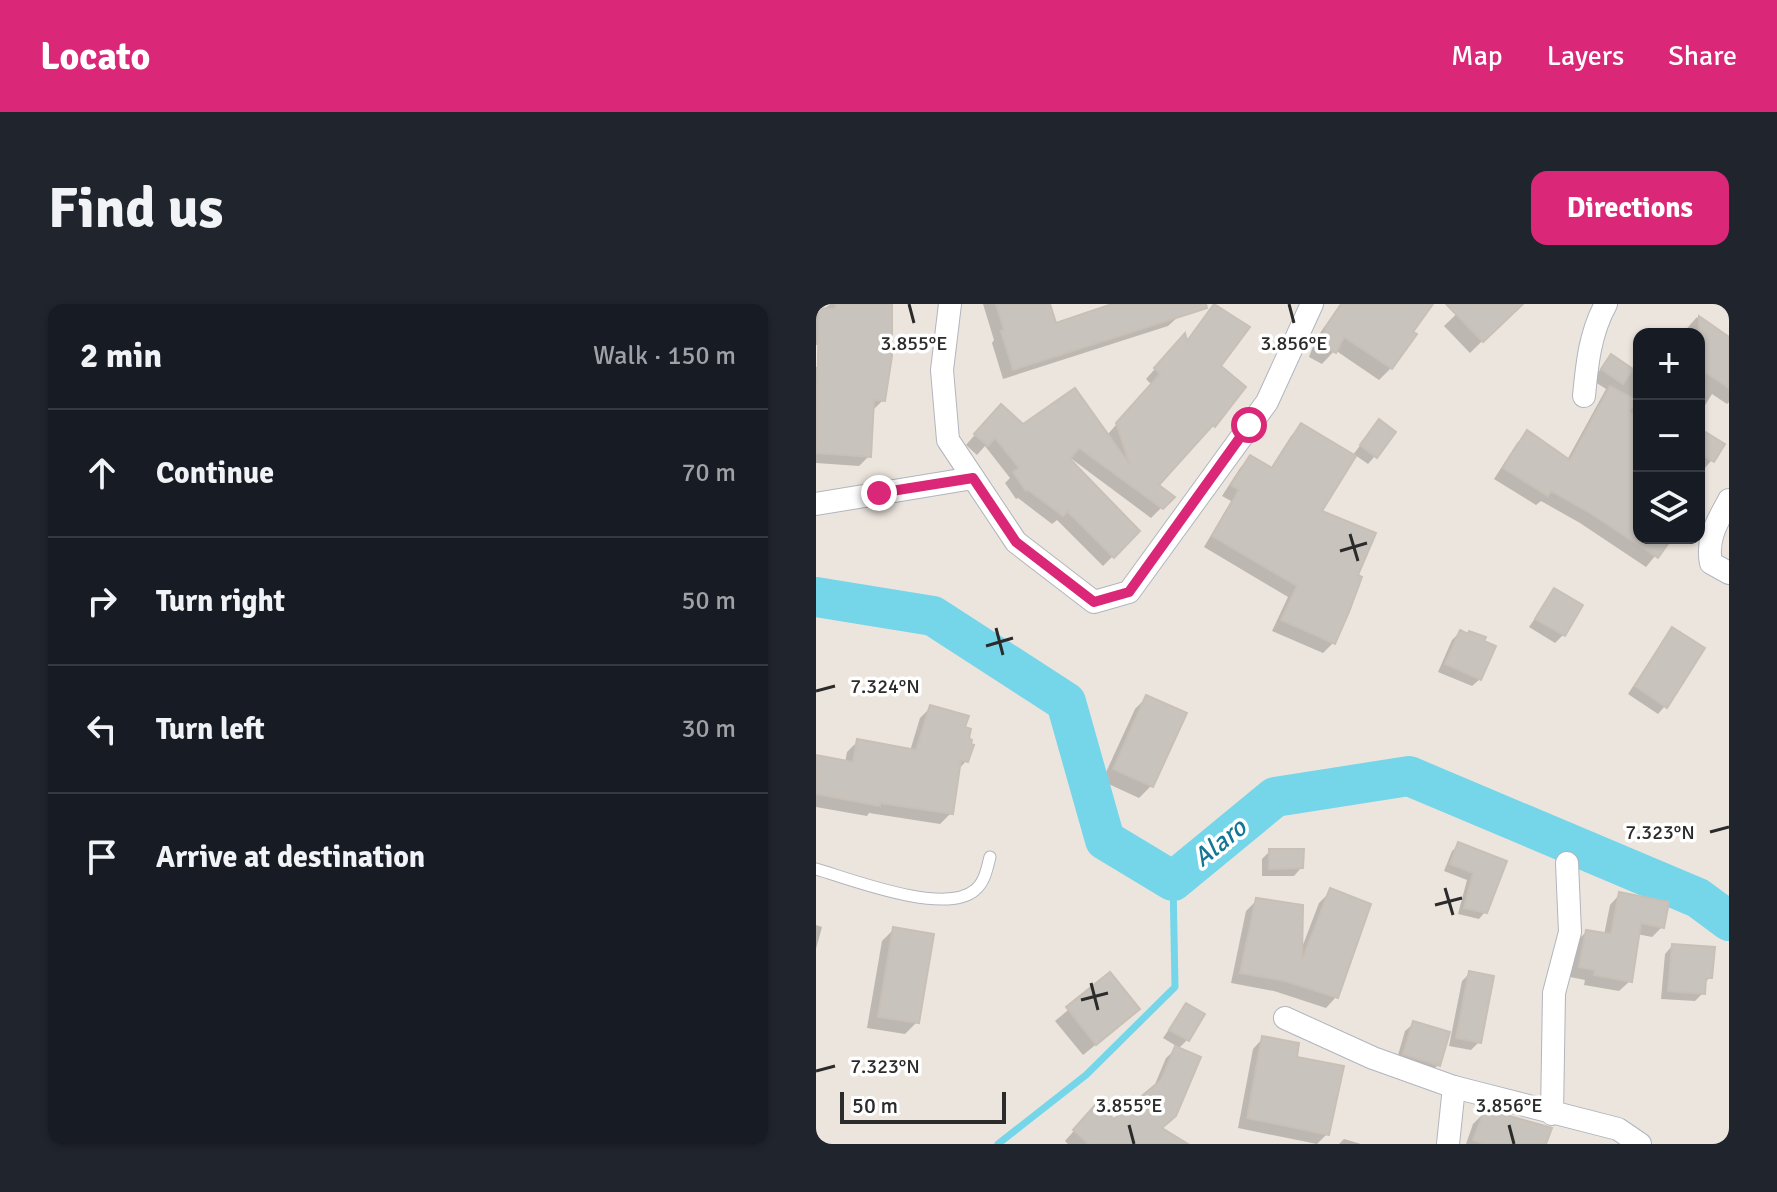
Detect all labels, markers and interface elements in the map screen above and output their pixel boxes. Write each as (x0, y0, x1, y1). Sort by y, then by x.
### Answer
text: Locato (40, 33, 150, 80)
text: Map (1451, 39, 1503, 73)
text: Layers (1547, 39, 1624, 73)
text: Share (1668, 39, 1737, 73)
button: Directions (1531, 171, 1729, 245)
text: Find us (48, 174, 223, 243)
map controls (1633, 328, 1705, 544)
button: + (1633, 328, 1705, 400)
text: 3.855°E (880, 331, 948, 356)
text: 3.856°E (1260, 331, 1328, 356)
text: 2 min (80, 335, 162, 377)
text: Walk · 150 m (593, 340, 736, 372)
button: − (1633, 400, 1705, 472)
route start (1231, 407, 1267, 443)
icon: ahead (80, 451, 124, 495)
text: Continue (156, 455, 274, 492)
text: 70 m (681, 457, 736, 489)
button: layers (1633, 472, 1705, 544)
route end (861, 475, 897, 511)
icon: right (80, 579, 124, 623)
text: Turn right (156, 583, 285, 620)
text: 50 m (681, 585, 736, 617)
text: 7.324°N (850, 674, 920, 699)
icon: left (80, 707, 124, 751)
text: Turn left (156, 711, 265, 748)
text: 30 m (681, 713, 736, 745)
water label: Alaro (1187, 811, 1254, 874)
text: 7.323°N (1625, 820, 1695, 845)
icon: arrive (80, 835, 124, 879)
text: Arrive at destination (156, 839, 425, 876)
text: 7.323°N (850, 1054, 920, 1079)
scale bar (840, 1088, 1006, 1124)
text: 50 m (852, 1092, 898, 1119)
text: 3.855°E (1095, 1093, 1163, 1118)
text: 3.856°E (1475, 1093, 1543, 1118)

